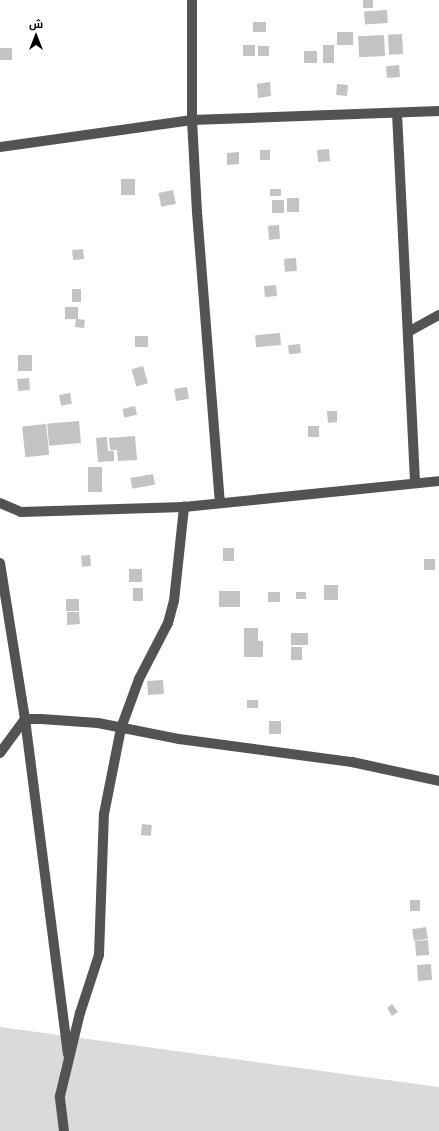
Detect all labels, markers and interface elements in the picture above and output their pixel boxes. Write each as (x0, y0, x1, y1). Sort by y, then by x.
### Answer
north arrow (16, 16, 56, 56)
text: ش (29, 17, 43, 30)

